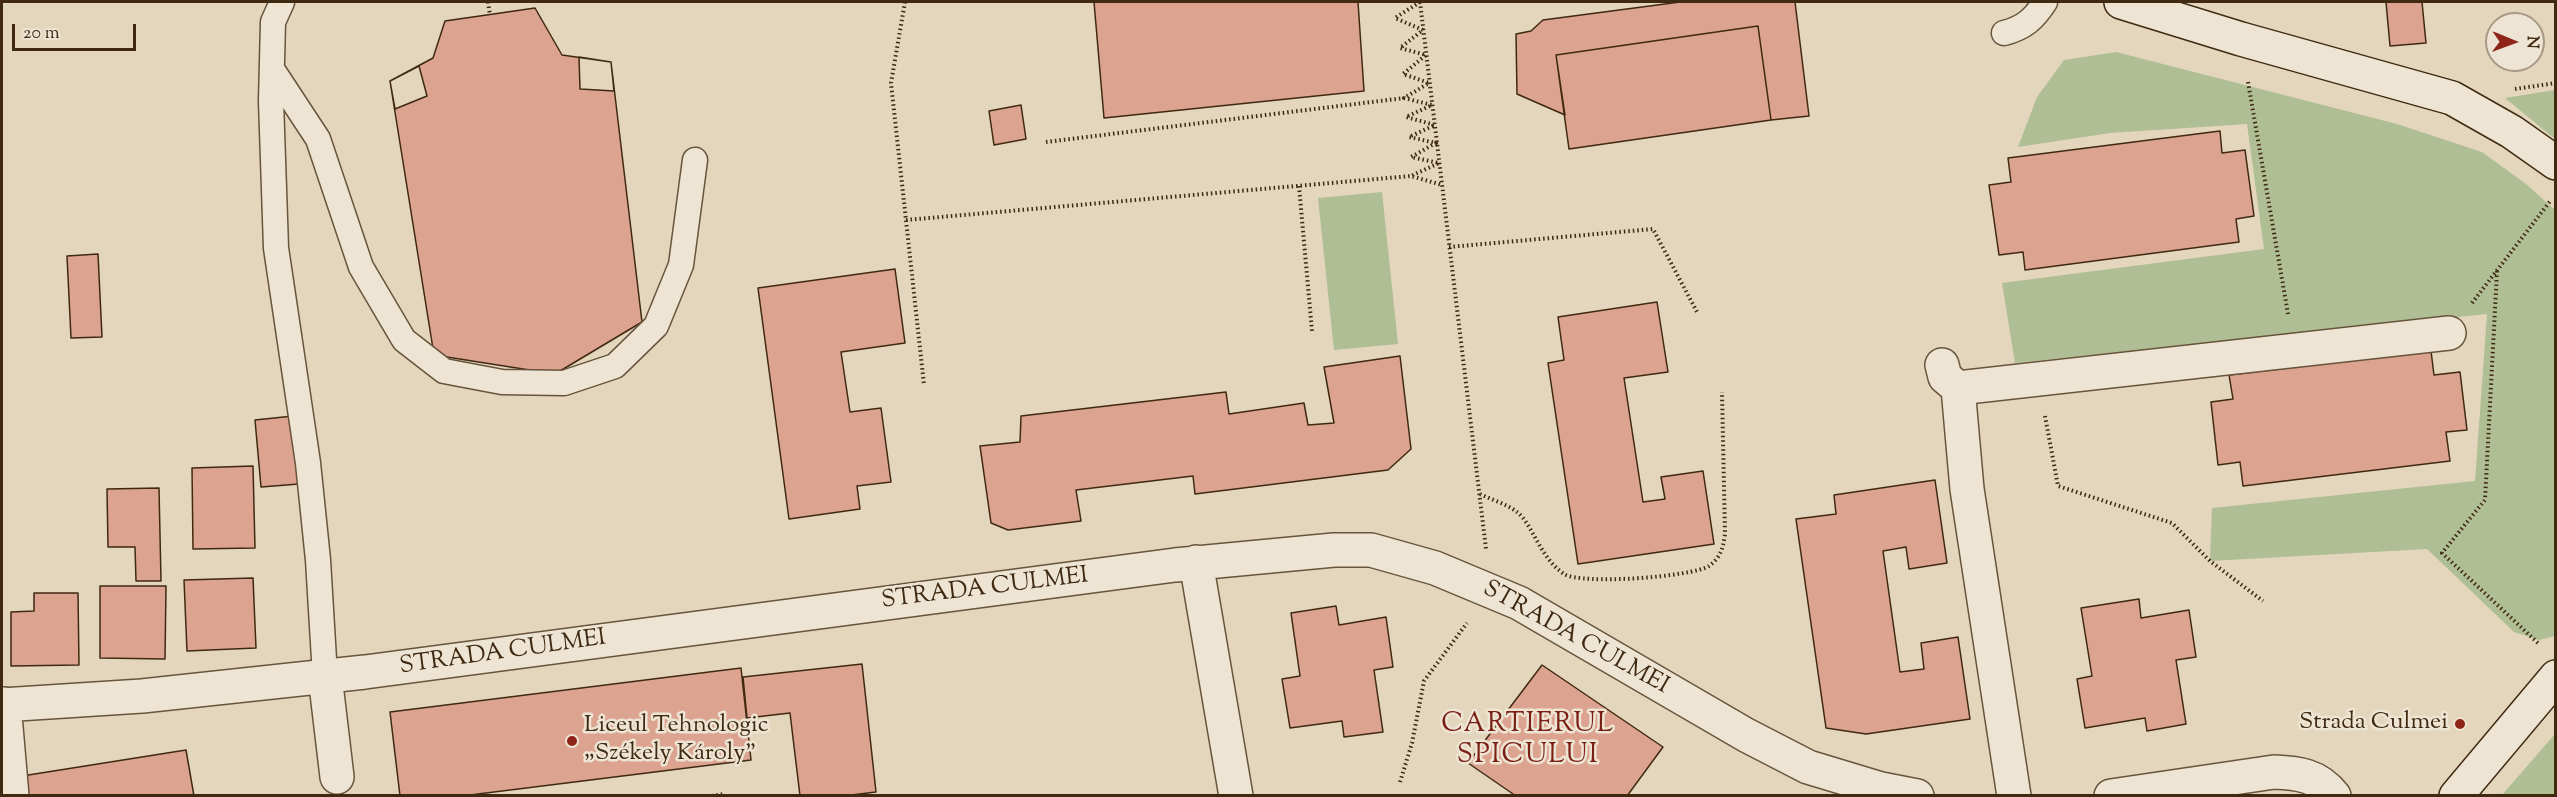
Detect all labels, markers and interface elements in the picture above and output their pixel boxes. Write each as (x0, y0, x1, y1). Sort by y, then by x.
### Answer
scale bar (15, 12, 140, 50)
north arrow (2485, 12, 2545, 72)
text: 20 m (23, 21, 60, 47)
text: N (2520, 36, 2543, 49)
street label: STRADA CULMEI (880, 563, 1090, 617)
street label: STRADA CULMEI (1477, 576, 1673, 702)
street label: STRADA CULMEI (398, 625, 608, 683)
district label: CARTIERUL SPICULUI (1441, 710, 1615, 773)
place label: Strada Culmei (2299, 710, 2448, 738)
place label: Liceul Tehnologic „Székely Károly” (584, 713, 769, 769)
marker: Strada Culmei (2453, 717, 2467, 731)
marker: Liceul Tehnologic „Székely Károly” (565, 734, 579, 748)

